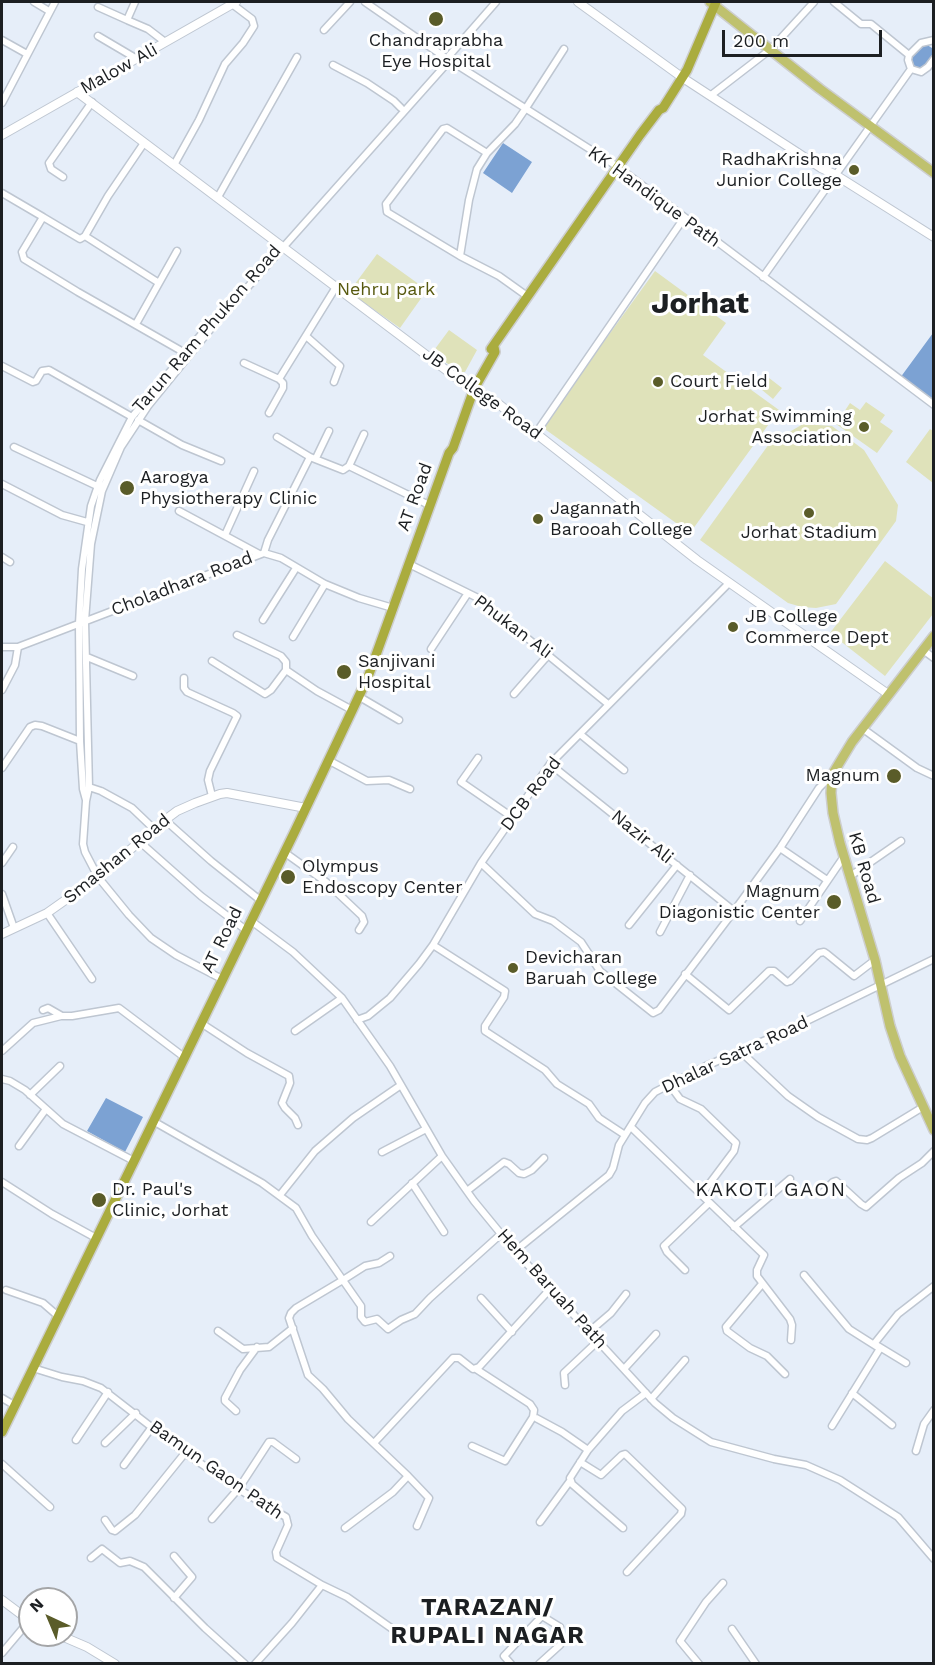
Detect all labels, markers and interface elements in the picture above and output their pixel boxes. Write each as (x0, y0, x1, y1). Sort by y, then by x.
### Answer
marker: Chandraprabha Eye Hospital (427, 10, 445, 28)
scale bar (725, 18, 886, 56)
place label: Chandraprabha Eye Hospital (369, 30, 503, 72)
text: 200 m (733, 30, 789, 51)
street label: Malow Ali (77, 39, 161, 99)
street label: KK Handique Path (583, 142, 725, 252)
place label: RadhaKrishna Junior College (716, 149, 842, 192)
marker: RadhaKrishna Junior College (847, 163, 861, 177)
street label: Tarun Ram Phukon Road (128, 241, 286, 417)
park label: Nehru park (337, 279, 435, 301)
district label: Jorhat (651, 286, 749, 322)
street label: JB College Road (418, 343, 546, 445)
place label: Court Field (670, 371, 768, 393)
marker: Court Field (651, 375, 665, 389)
place label: Jorhat Swimming Association (698, 406, 852, 448)
marker: Jorhat Swimming Association (857, 420, 871, 434)
street label: AT Road (393, 460, 437, 534)
place label: Aarogya Physiotherapy Clinic (140, 467, 317, 510)
marker: Aarogya Physiotherapy Clinic (118, 479, 136, 497)
place label: Jagannath Barooah College (550, 498, 693, 540)
marker: Jorhat Stadium (802, 506, 816, 520)
marker: Jagannath Barooah College (531, 512, 545, 526)
place label: Jorhat Stadium (741, 522, 877, 544)
street label: Choladhara Road (108, 547, 256, 621)
street label: Phukan Ali (469, 590, 557, 664)
place label: JB College Commerce Dept (745, 606, 889, 648)
marker: JB College Commerce Dept (726, 620, 740, 634)
place label: Sanjivani Hospital (358, 651, 436, 694)
marker: Sanjivani Hospital (335, 663, 353, 681)
street label: DCB Road (496, 753, 566, 835)
place label: Magnum (806, 765, 880, 787)
marker: Magnum (885, 767, 903, 785)
street label: Nazir Ali (607, 806, 677, 868)
street label: Smashan Road (59, 809, 175, 909)
street label: KB Road (843, 830, 885, 906)
place label: Olympus Endoscopy Center (302, 856, 463, 898)
marker: Olympus Endoscopy Center (279, 868, 297, 886)
place label: Magnum Diagonistic Center (659, 881, 820, 924)
marker: Magnum Diagonistic Center (825, 893, 843, 911)
street label: AT Road (197, 903, 247, 977)
place label: Devicharan Baruah College (525, 947, 657, 990)
marker: Devicharan Baruah College (506, 961, 520, 975)
street label: Dhalar Satra Road (658, 1012, 812, 1098)
district label: KAKOTI GAON (695, 1178, 847, 1202)
place label: Dr. Paul's Clinic, Jorhat (112, 1179, 228, 1222)
marker: Dr. Paul's Clinic, Jorhat (90, 1191, 108, 1209)
street label: Hem Baruah Path (492, 1225, 612, 1353)
street label: Bamun Gaon Path (145, 1416, 287, 1524)
north arrow (18, 1587, 78, 1647)
text: N (26, 1594, 47, 1616)
district label: TARAZAN/ RUPALI NAGAR (391, 1594, 585, 1650)

